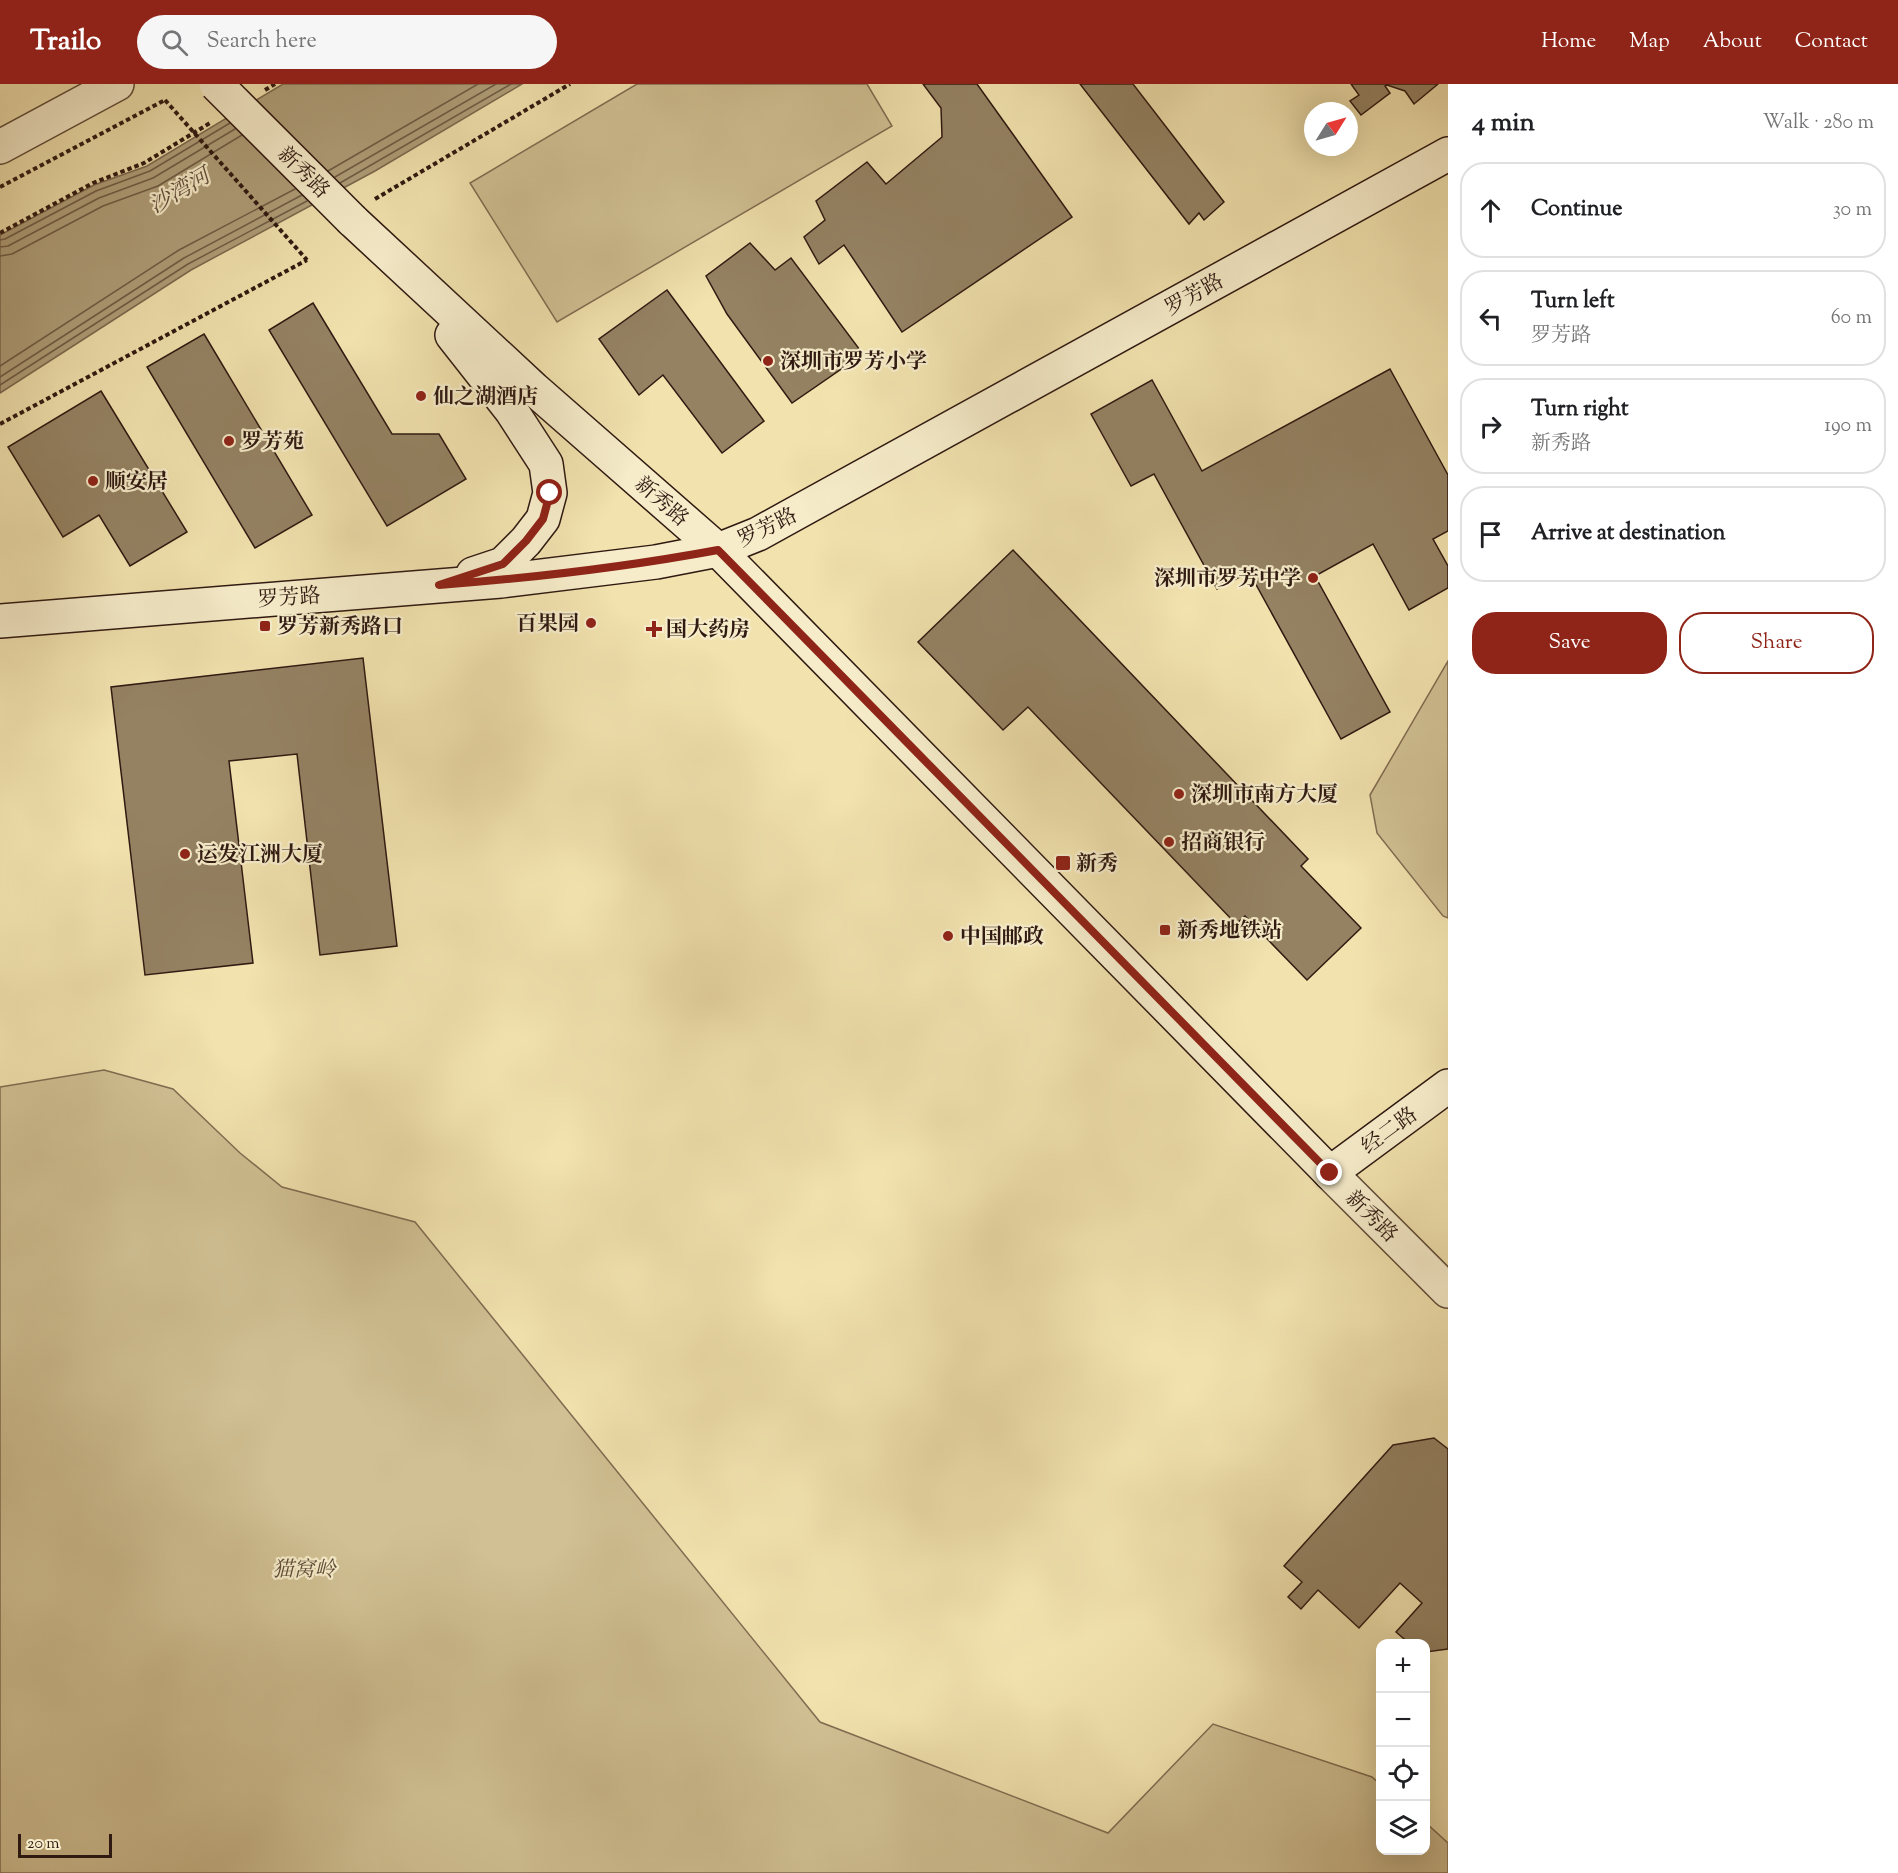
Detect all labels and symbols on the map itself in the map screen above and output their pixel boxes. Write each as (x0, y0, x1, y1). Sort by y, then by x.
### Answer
north arrow (1304, 102, 1358, 156)
street label: 新秀路 (270, 141, 335, 206)
water label: 沙湾河 (144, 160, 220, 223)
street label: 罗芳路 (1160, 267, 1230, 324)
place label: 深圳市罗芳小学 (780, 348, 927, 378)
marker: 深圳市罗芳小学 (761, 354, 775, 368)
place label: 仙之湖酒店 (433, 383, 538, 413)
marker: 仙之湖酒店 (414, 389, 428, 403)
place label: 罗芳苑 (241, 428, 304, 458)
marker: 罗芳苑 (222, 434, 236, 448)
place label: 顺安居 (105, 468, 168, 498)
street label: 新秀路 (627, 471, 694, 534)
marker: 顺安居 (86, 474, 100, 488)
route start (536, 479, 562, 505)
street label: 罗芳路 (733, 502, 803, 556)
place label: 深圳市罗芳中学 (1154, 565, 1301, 595)
marker: 深圳市罗芳中学 (1306, 571, 1320, 585)
street label: 罗芳路 (257, 582, 322, 616)
place label: 百果园 (516, 610, 579, 640)
place label: 罗芳新秀路口 (277, 613, 403, 643)
marker: 百果园 (584, 616, 598, 630)
place label: 国大药房 (666, 616, 750, 646)
marker: 罗芳新秀路口 (258, 619, 272, 633)
marker: 国大药房 (647, 622, 661, 636)
place label: 深圳市南方大厦 (1191, 781, 1338, 811)
marker: 深圳市南方大厦 (1172, 787, 1186, 801)
place label: 招商银行 (1181, 829, 1265, 859)
marker: 招商银行 (1162, 835, 1176, 849)
place label: 运发江洲大厦 (197, 841, 323, 871)
marker: 运发江洲大厦 (178, 847, 192, 861)
place label: 新秀 (1076, 850, 1118, 880)
marker: 新秀 (1054, 854, 1072, 872)
place label: 新秀地铁站 (1177, 917, 1282, 947)
place label: 中国邮政 (960, 923, 1044, 953)
marker: 新秀地铁站 (1158, 923, 1172, 937)
marker: 中国邮政 (941, 929, 955, 943)
street label: 经二路 (1356, 1101, 1424, 1162)
route end (1316, 1159, 1342, 1185)
street label: 新秀路 (1338, 1185, 1403, 1250)
park label: 猫窝岭 (273, 1556, 337, 1586)
scale bar (18, 1831, 112, 1858)

